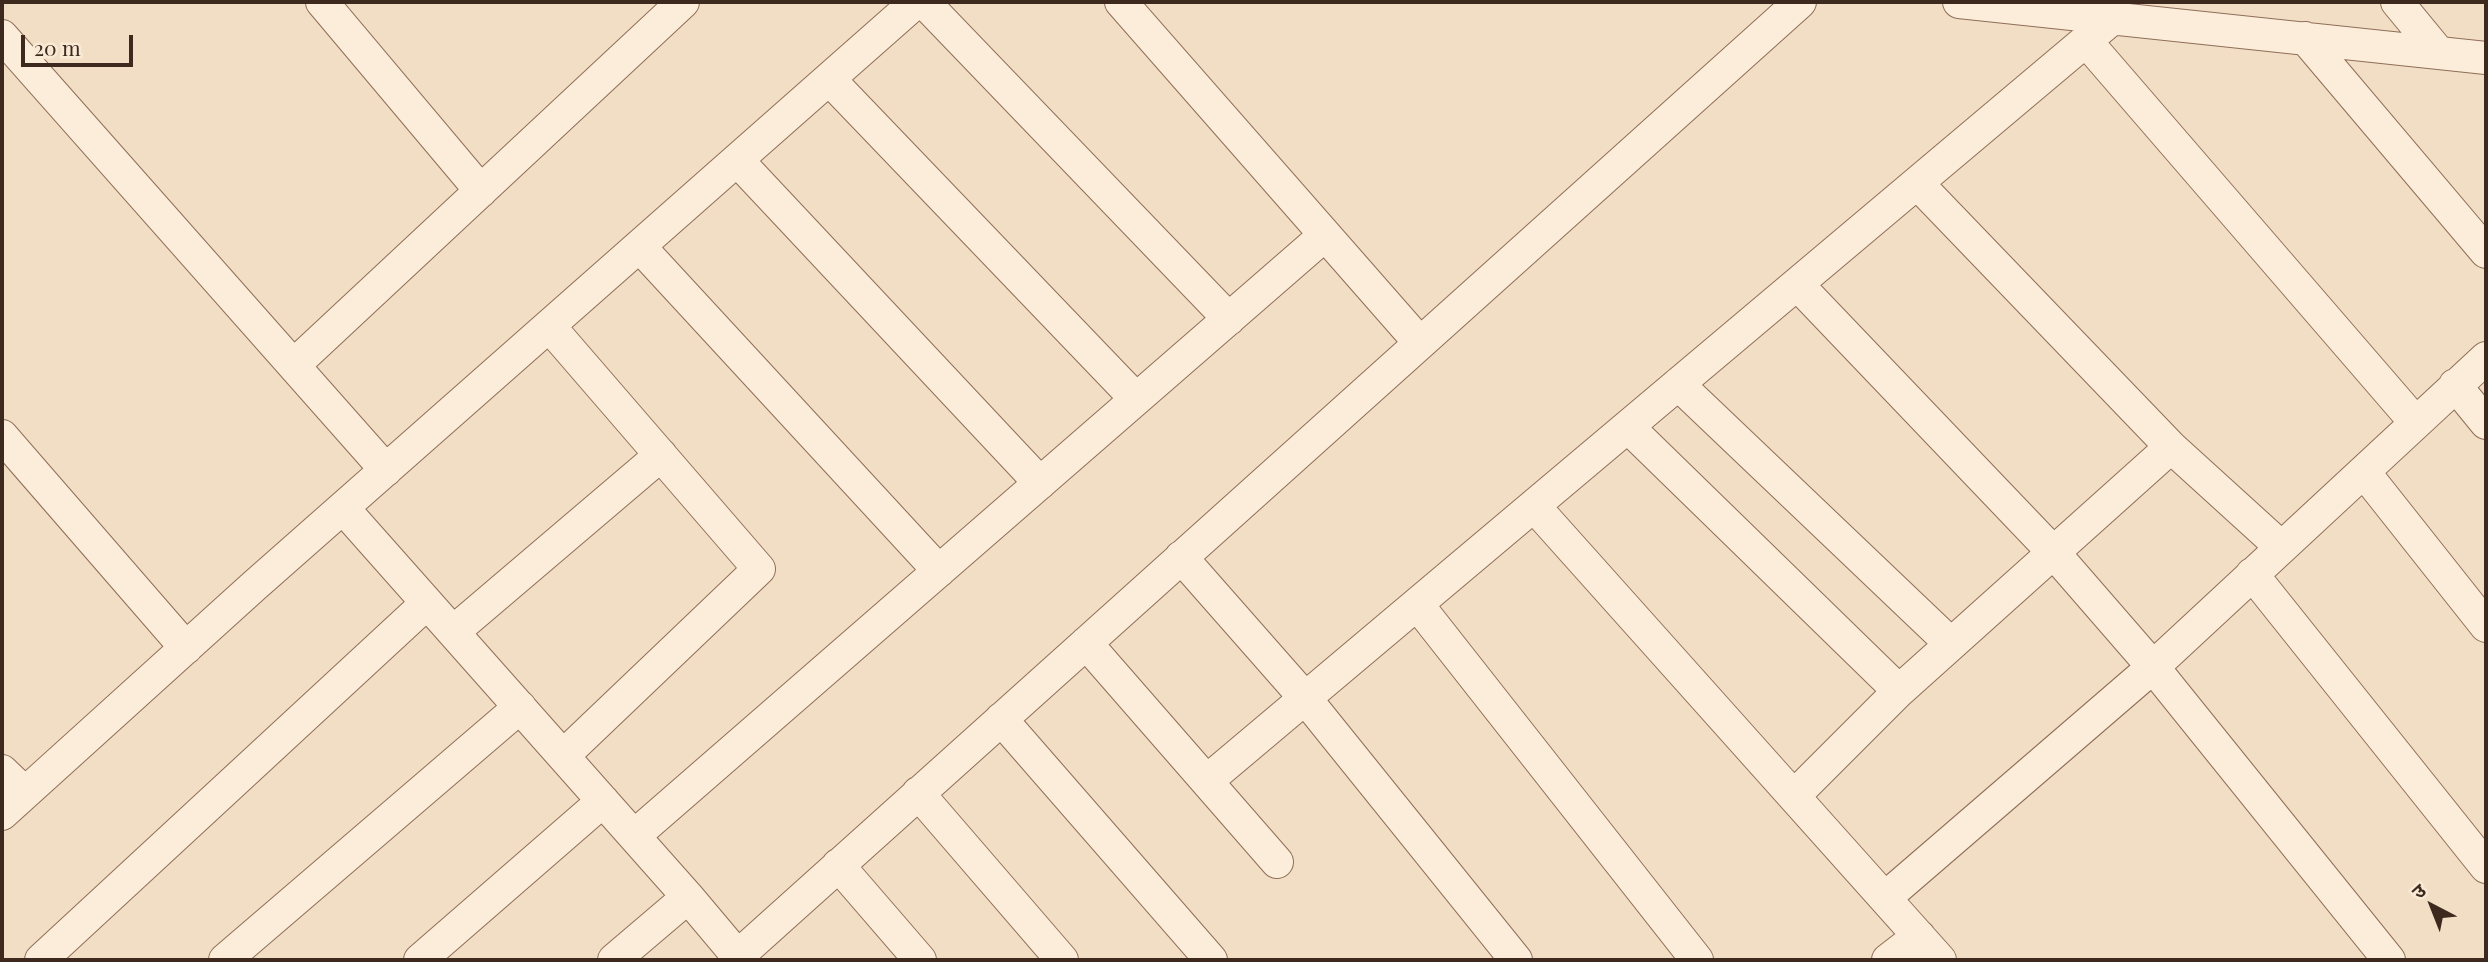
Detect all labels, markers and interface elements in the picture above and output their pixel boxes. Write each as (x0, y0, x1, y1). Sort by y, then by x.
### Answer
scale bar (24, 21, 136, 65)
text: 20 m (34, 33, 81, 61)
north arrow (2397, 871, 2467, 941)
text: उ (2405, 877, 2431, 904)

